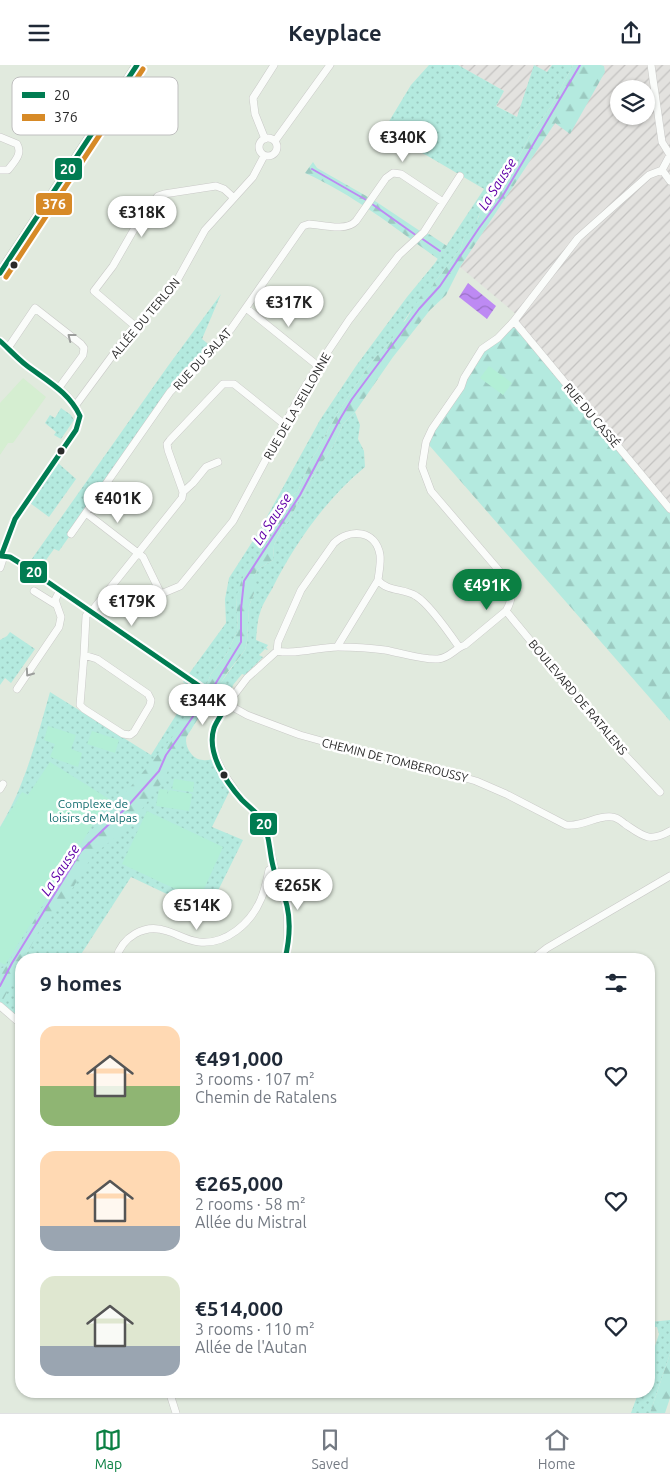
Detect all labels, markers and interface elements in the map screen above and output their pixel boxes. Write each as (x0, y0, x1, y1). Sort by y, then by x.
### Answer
icon: menu (25, 19, 53, 47)
icon: share (617, 19, 645, 47)
text: Keyplace (288, 20, 382, 45)
legend (12, 77, 178, 135)
map controls (610, 80, 655, 125)
button: layers (610, 80, 655, 125)
text: 20 (54, 87, 70, 103)
text: 376 (54, 109, 78, 125)
pin: €340K (368, 121, 438, 163)
text: €340K (380, 128, 426, 146)
water label: La Sausse (475, 155, 519, 213)
line badge: 20 (54, 157, 83, 181)
text: 20 (60, 161, 76, 177)
line badge: 376 (35, 192, 73, 216)
pin: €318K (107, 195, 177, 238)
text: 376 (42, 196, 66, 212)
text: €318K (119, 203, 165, 221)
unlabelled marker (9, 260, 19, 270)
street label: ALLÉE DU TERLON (108, 275, 182, 361)
pin: €317K (254, 285, 324, 328)
text: €317K (266, 293, 312, 311)
street label: RUE DU SALAT (170, 325, 234, 392)
one-way arrow (68, 333, 77, 342)
street label: RUE DE LA SEILLONNE (261, 350, 333, 462)
street label: RUE DU CASSÉ (561, 380, 623, 450)
unlabelled marker (56, 446, 66, 456)
pin: €401K (83, 481, 153, 524)
text: €401K (95, 489, 141, 507)
water label: La Sausse (249, 490, 295, 548)
line badge: 20 (19, 560, 48, 584)
text: 20 (26, 564, 42, 580)
pin: €491K (452, 569, 522, 611)
text: €491K (464, 576, 510, 594)
pin: €179K (97, 585, 167, 627)
text: €179K (109, 592, 155, 610)
street label: BOULEVARD DE RATALENS (526, 637, 630, 757)
one-way arrow (26, 667, 34, 676)
pin: €344K (168, 683, 238, 726)
text: €344K (180, 691, 226, 709)
street label: CHEMIN DE TOMBEROUSSY (321, 736, 470, 784)
unlabelled marker (219, 770, 229, 780)
park label: Complexe de loisirs de Malpas (49, 797, 137, 824)
line badge: 20 (249, 812, 278, 836)
text: 20 (256, 816, 272, 832)
water label: La Sausse (37, 841, 83, 899)
pin: €265K (263, 869, 333, 911)
text: €265K (275, 876, 321, 894)
pin: €514K (162, 889, 232, 931)
text: €514K (174, 896, 220, 914)
icon: filters (602, 969, 630, 997)
text: 9 homes (40, 971, 122, 995)
icon: home (80, 1046, 140, 1106)
text: €491,000 (195, 1046, 283, 1070)
icon: heart (602, 1062, 630, 1090)
text: 3 rooms · 107 m² (195, 1070, 315, 1088)
text: Chemin de Ratalens (195, 1088, 337, 1106)
icon: home (80, 1171, 140, 1231)
text: €265,000 (195, 1171, 283, 1195)
icon: heart (602, 1187, 630, 1215)
text: 2 rooms · 58 m² (195, 1195, 306, 1213)
text: Allée du Mistral (195, 1213, 307, 1231)
icon: home (80, 1296, 140, 1356)
text: €514,000 (195, 1296, 283, 1320)
icon: heart (602, 1312, 630, 1340)
text: 3 rooms · 110 m² (195, 1320, 315, 1338)
text: Allée de l'Autan (195, 1338, 307, 1356)
tab: Map (94, 1426, 122, 1472)
tab: Saved (311, 1426, 349, 1472)
tab: Home (538, 1426, 575, 1472)

